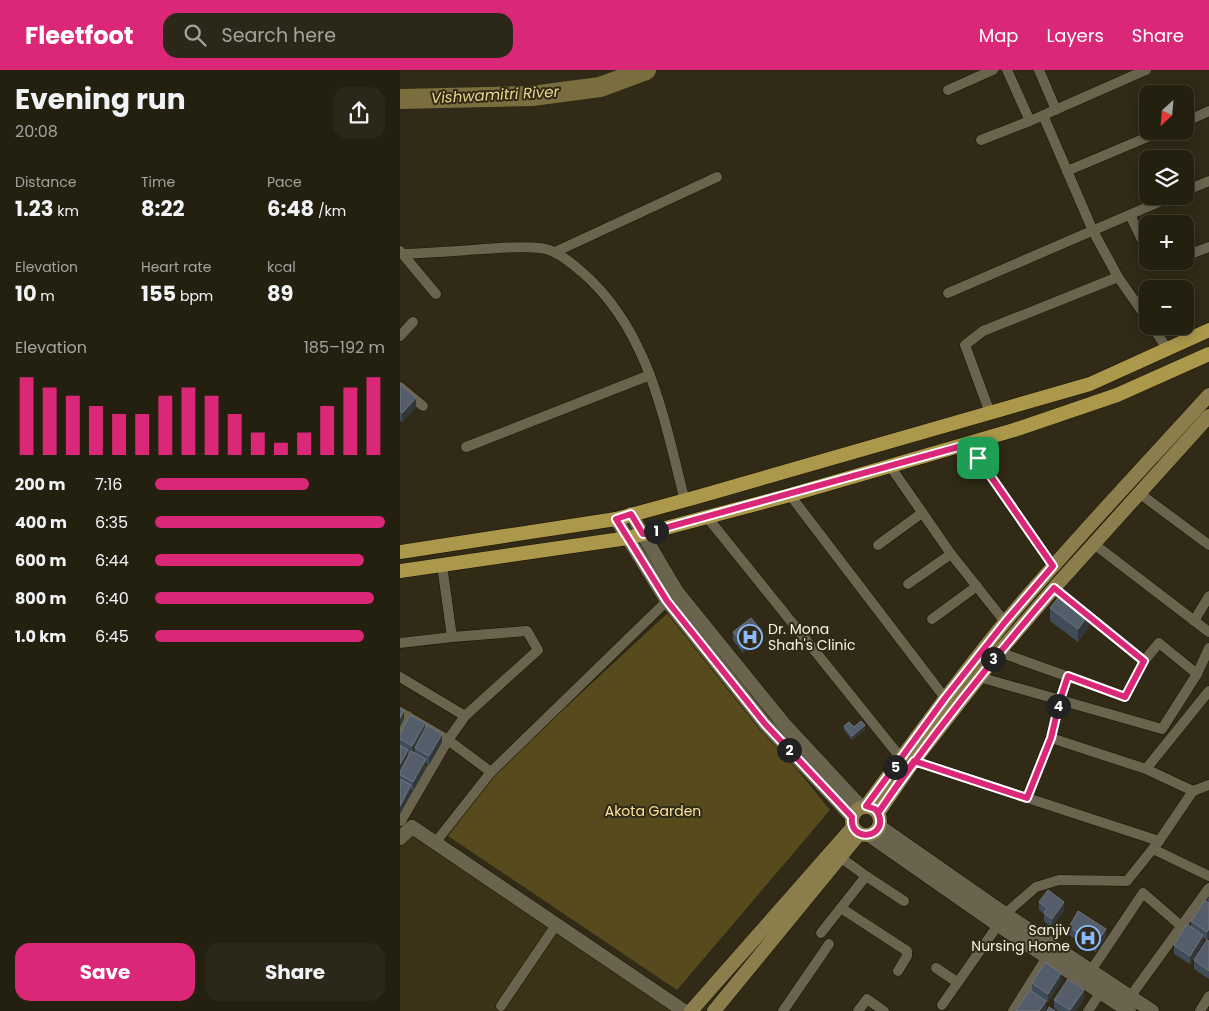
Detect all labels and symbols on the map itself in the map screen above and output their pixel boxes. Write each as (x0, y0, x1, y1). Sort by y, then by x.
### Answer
water label: Vishwamitri River (430, 81, 560, 108)
north arrow (1139, 85, 1194, 140)
pin (957, 437, 999, 479)
pin: 1 (644, 518, 668, 544)
place label: Dr. Mona Shah's Clinic (768, 619, 855, 655)
hospital icon: Dr. Mona Shah's Clinic (737, 624, 763, 650)
pin: 3 (980, 646, 1006, 672)
pin: 4 (1046, 694, 1070, 718)
pin: 2 (776, 738, 802, 762)
pin: 5 (882, 754, 908, 780)
park label: Akota Garden (605, 801, 701, 821)
place label: Sanjiv Nursing Home (971, 920, 1070, 956)
hospital icon: Sanjiv Nursing Home (1075, 925, 1101, 951)

